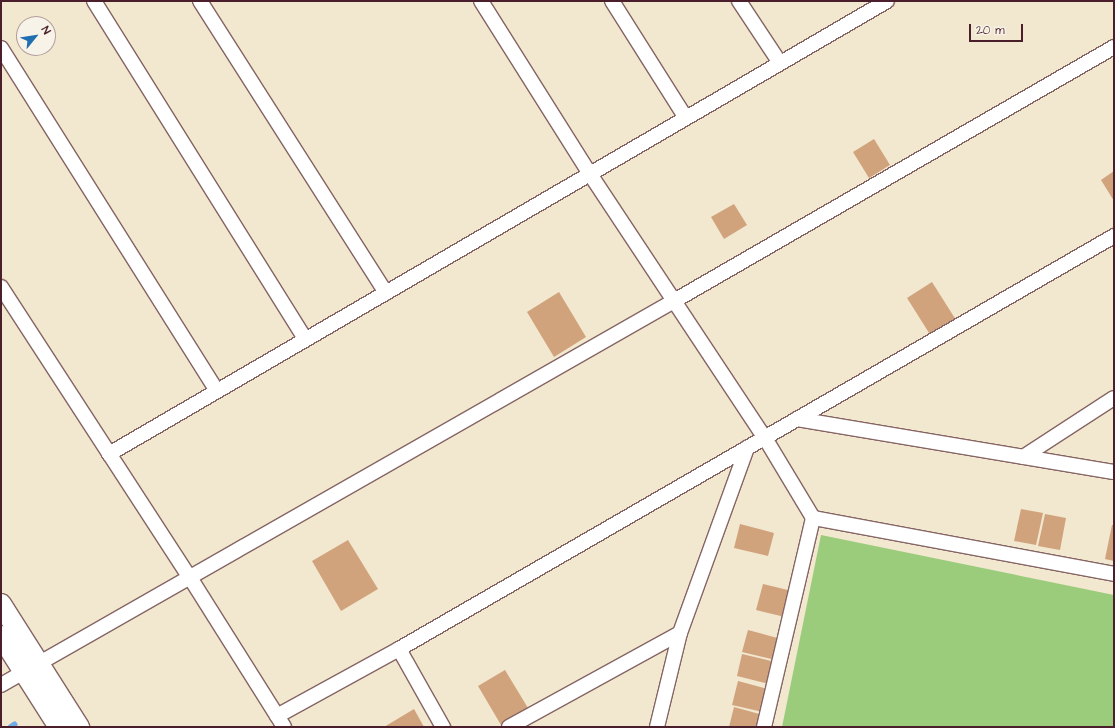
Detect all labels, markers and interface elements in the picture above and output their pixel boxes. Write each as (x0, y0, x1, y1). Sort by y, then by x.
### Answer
north arrow (16, 16, 56, 56)
scale bar (971, 16, 1025, 42)
text: 20 m (976, 22, 1005, 39)
text: N (38, 24, 54, 37)

